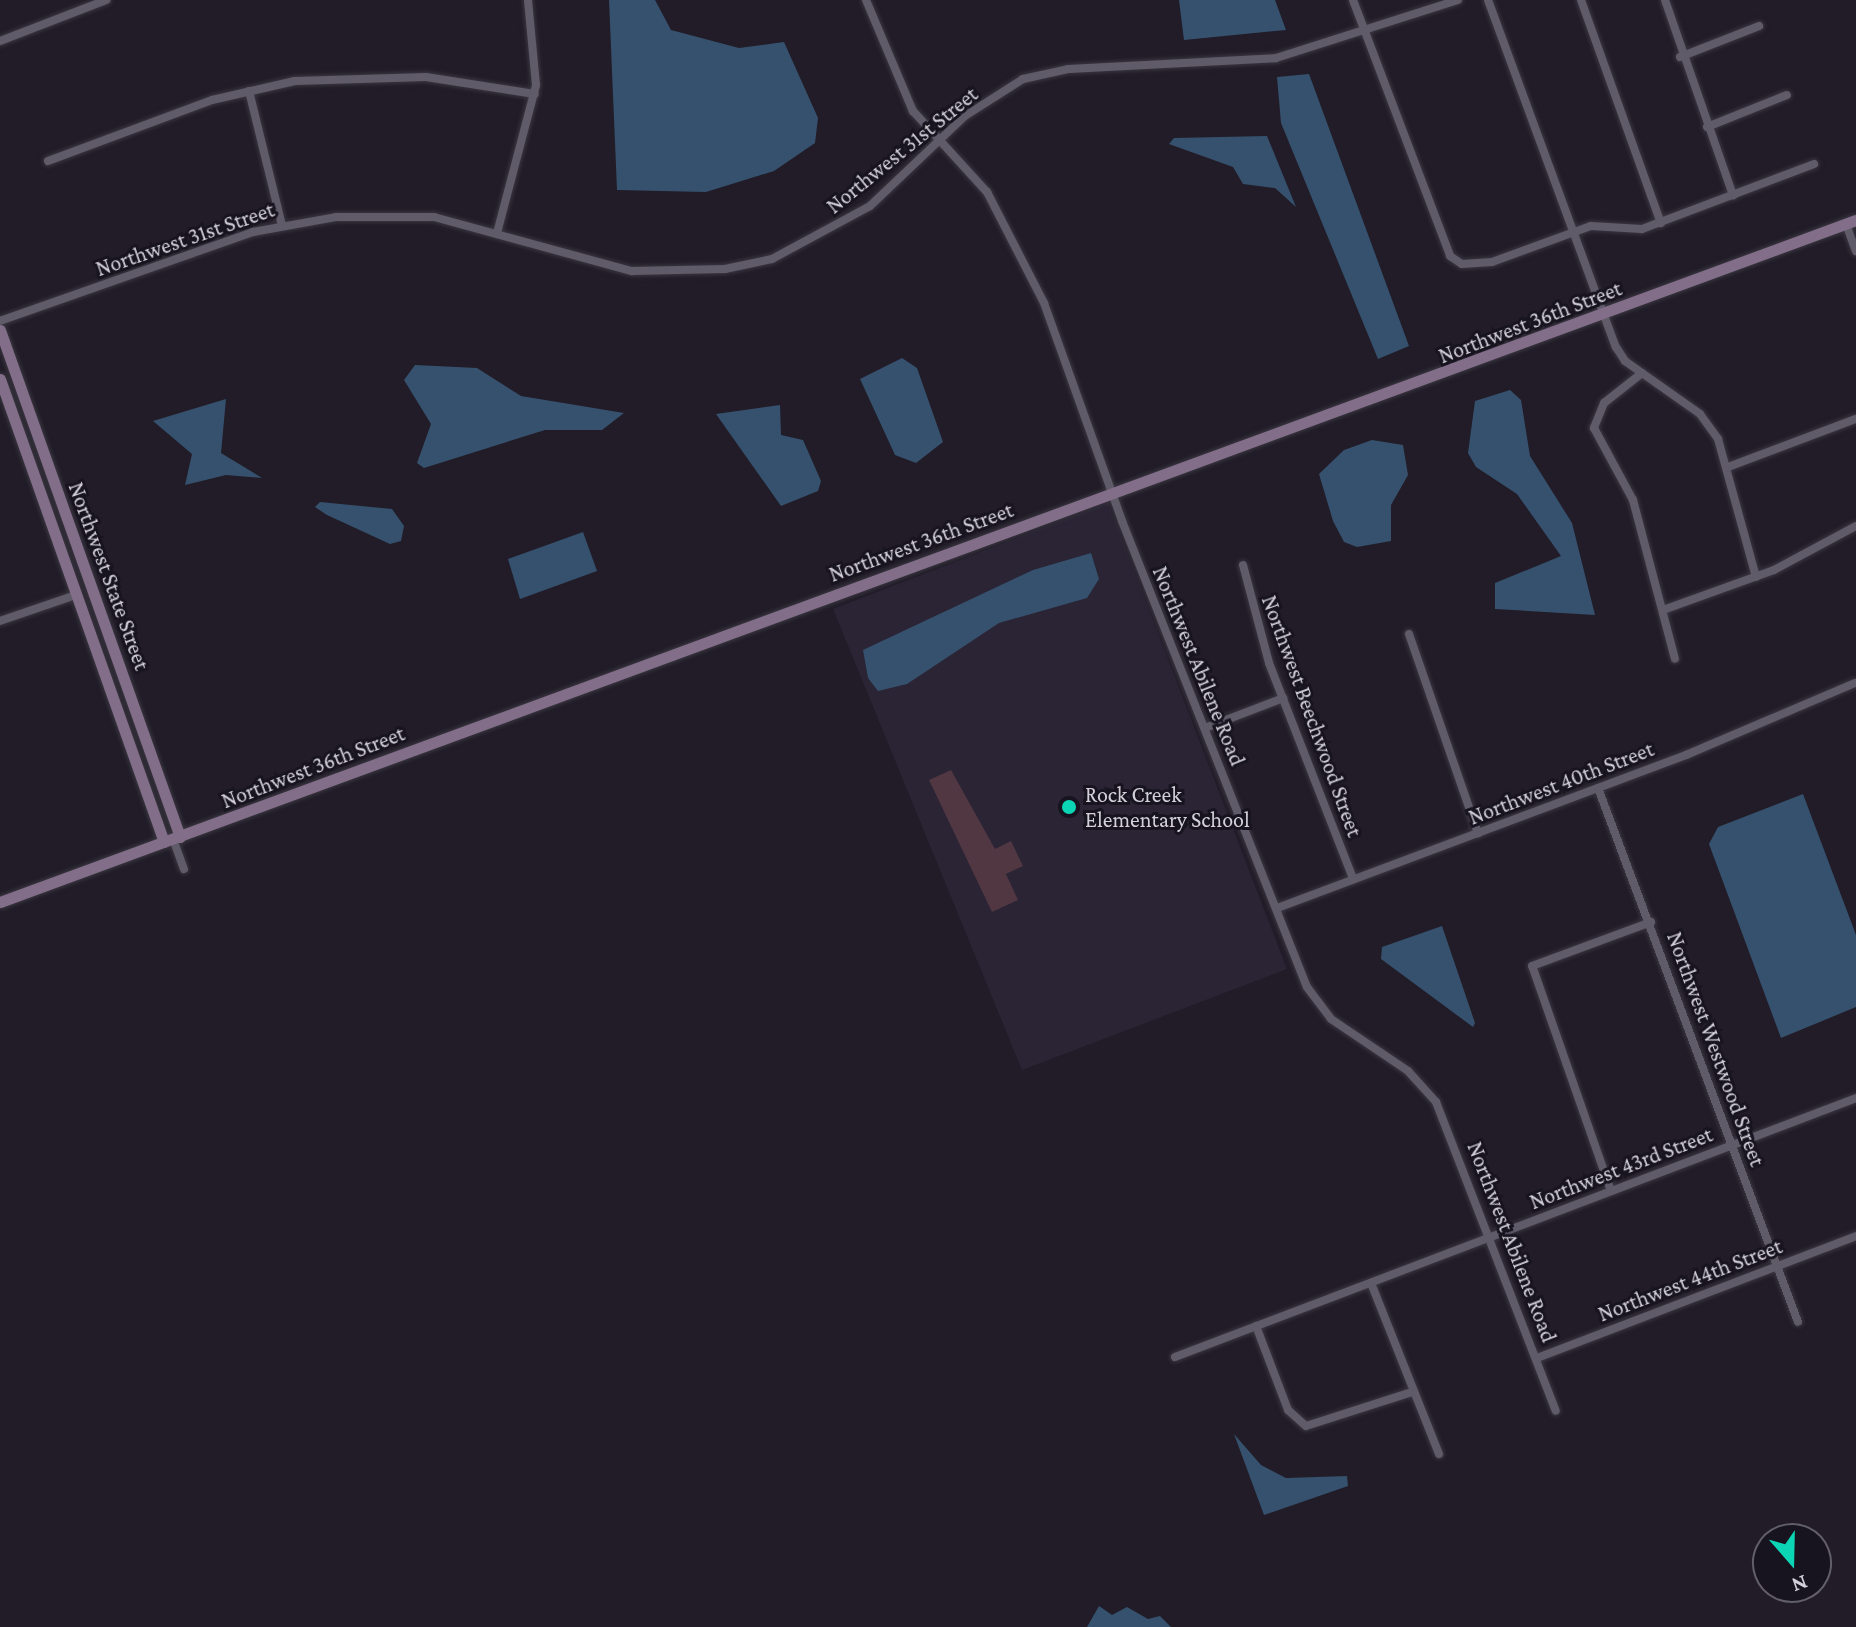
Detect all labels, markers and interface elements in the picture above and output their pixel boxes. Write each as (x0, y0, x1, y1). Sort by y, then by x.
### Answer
street label: Northwest 31st Street (821, 81, 983, 219)
street label: Northwest 31st Street (92, 196, 278, 282)
street label: Northwest 36th Street (1435, 275, 1625, 369)
street label: Northwest State Street (63, 478, 155, 674)
street label: Northwest 36th Street (825, 496, 1017, 588)
street label: Northwest Abilene Road (1147, 562, 1251, 770)
street label: Northwest Beechwood Street (1256, 592, 1368, 840)
street label: Northwest 36th Street (218, 720, 408, 814)
street label: Northwest 40th Street (1465, 736, 1657, 830)
place label: Rock Creek Elementary School (1085, 781, 1250, 832)
marker: Rock Creek Elementary School (1060, 798, 1078, 816)
street label: Northwest Westwood Street (1661, 928, 1771, 1170)
street label: Northwest 43rd Street (1526, 1121, 1716, 1215)
street label: Northwest Abilene Road (1462, 1138, 1562, 1346)
street label: Northwest 44th Street (1594, 1233, 1786, 1327)
north arrow (1752, 1523, 1832, 1603)
text: N (1788, 1570, 1811, 1598)

